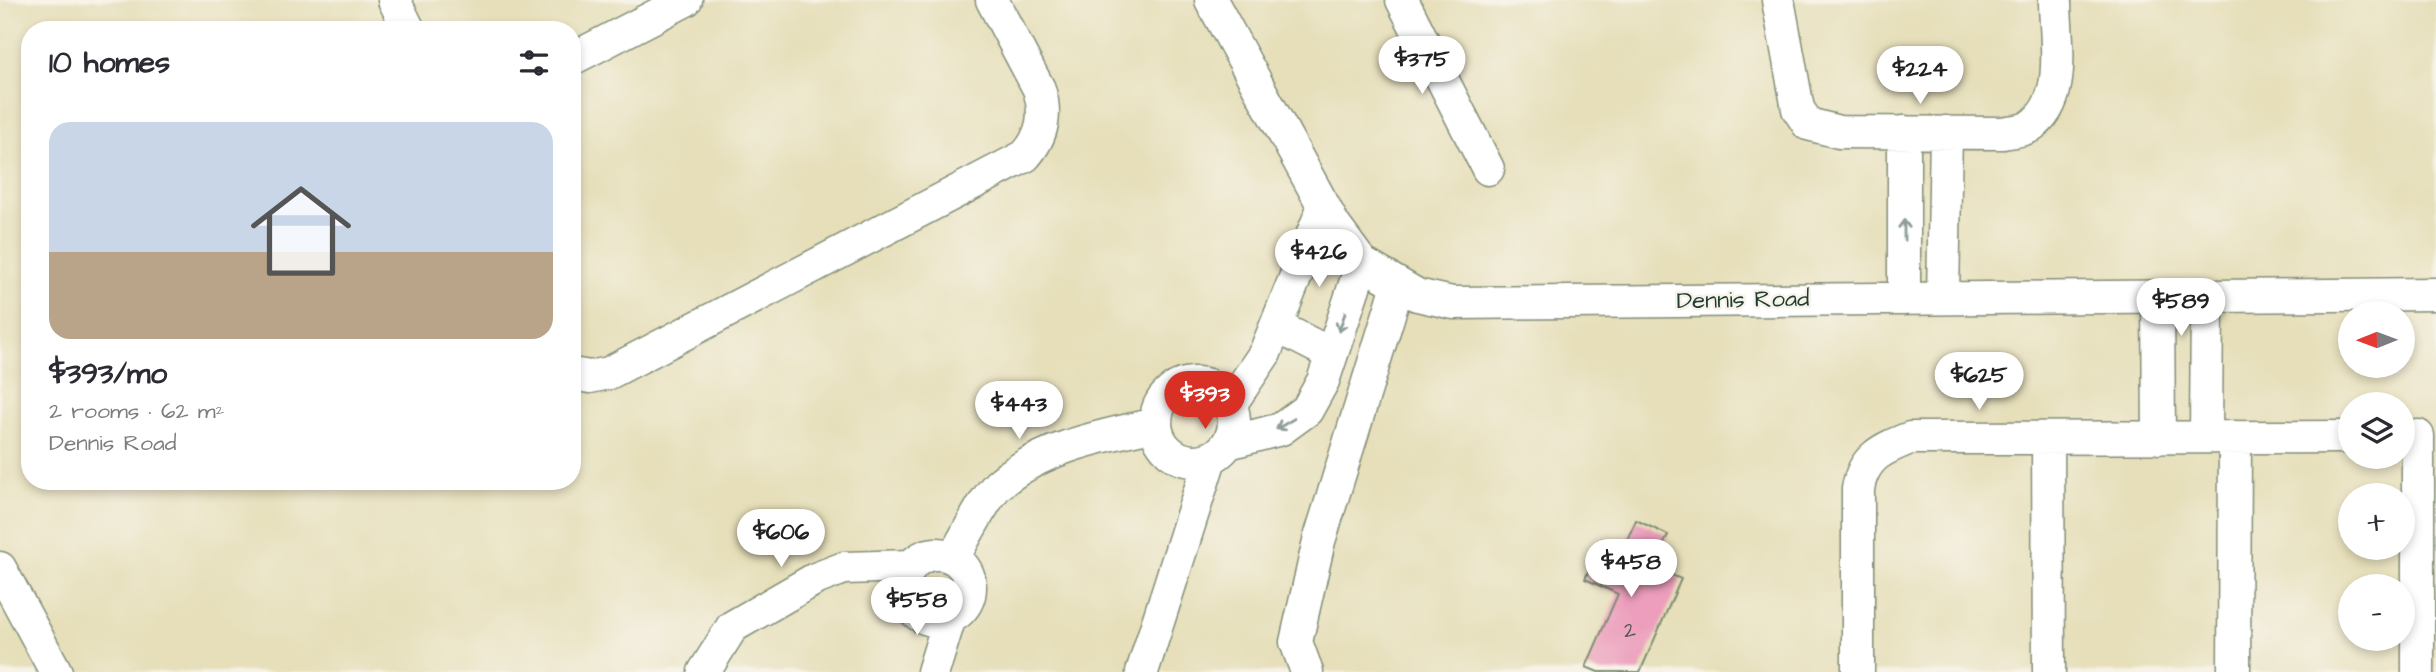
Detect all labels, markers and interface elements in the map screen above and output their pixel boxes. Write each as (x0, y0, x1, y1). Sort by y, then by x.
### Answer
pin: $375 (1381, 36, 1463, 96)
text: 10 homes (49, 42, 170, 84)
text: $375 (1395, 43, 1449, 75)
icon: filters (515, 44, 553, 82)
pin: $224 (1879, 46, 1961, 106)
text: $224 (1893, 53, 1947, 85)
icon: home (238, 168, 364, 294)
one-way arrow (1897, 219, 1911, 242)
pin: $426 (1278, 230, 1360, 289)
text: $426 (1291, 236, 1347, 268)
pin: $589 (2140, 278, 2222, 338)
street label: Dennis Road (1676, 282, 1810, 318)
text: $589 (2152, 285, 2210, 317)
north arrow (2338, 301, 2415, 378)
map controls (2338, 301, 2415, 651)
one-way arrow (1335, 310, 1348, 332)
pin: $625 (1938, 352, 2020, 412)
text: $393/mo (49, 353, 167, 395)
text: $625 (1951, 359, 2007, 391)
pin: $393 (1164, 372, 1246, 431)
text: $393 (1180, 378, 1230, 410)
pin: $443 (978, 382, 1060, 441)
text: $443 (991, 388, 1047, 420)
button: layers (2338, 392, 2415, 469)
text: 2 rooms · 62 m² (49, 395, 224, 427)
one-way arrow (1275, 417, 1295, 431)
text: Dennis Road (49, 427, 176, 459)
button: + (2338, 483, 2415, 560)
pin: $606 (740, 510, 822, 569)
text: $606 (753, 516, 809, 548)
pin: $458 (1590, 540, 1672, 599)
text: $458 (1601, 546, 1661, 578)
button: − (2338, 574, 2415, 651)
pin: $558 (876, 578, 958, 637)
text: $558 (887, 584, 947, 616)
house number: 2 (1624, 616, 1636, 645)

